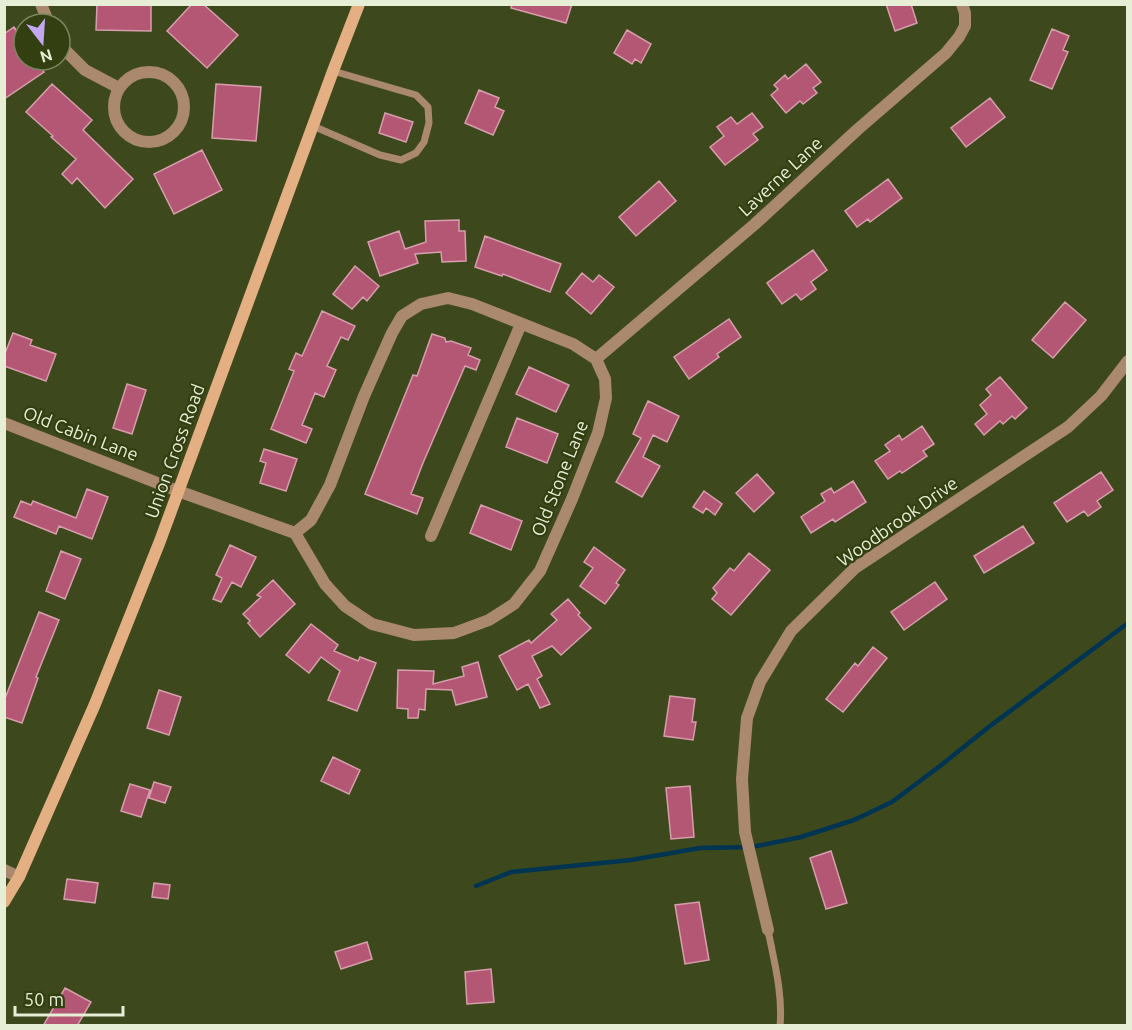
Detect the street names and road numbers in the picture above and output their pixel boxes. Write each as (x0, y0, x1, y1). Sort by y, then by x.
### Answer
street label: Laverne Lane (734, 132, 826, 220)
street label: Union Cross Road (140, 381, 208, 521)
street label: Old Cabin Lane (21, 402, 141, 464)
street label: Old Stone Lane (527, 417, 591, 539)
street label: Woodbrook Drive (833, 472, 961, 570)

